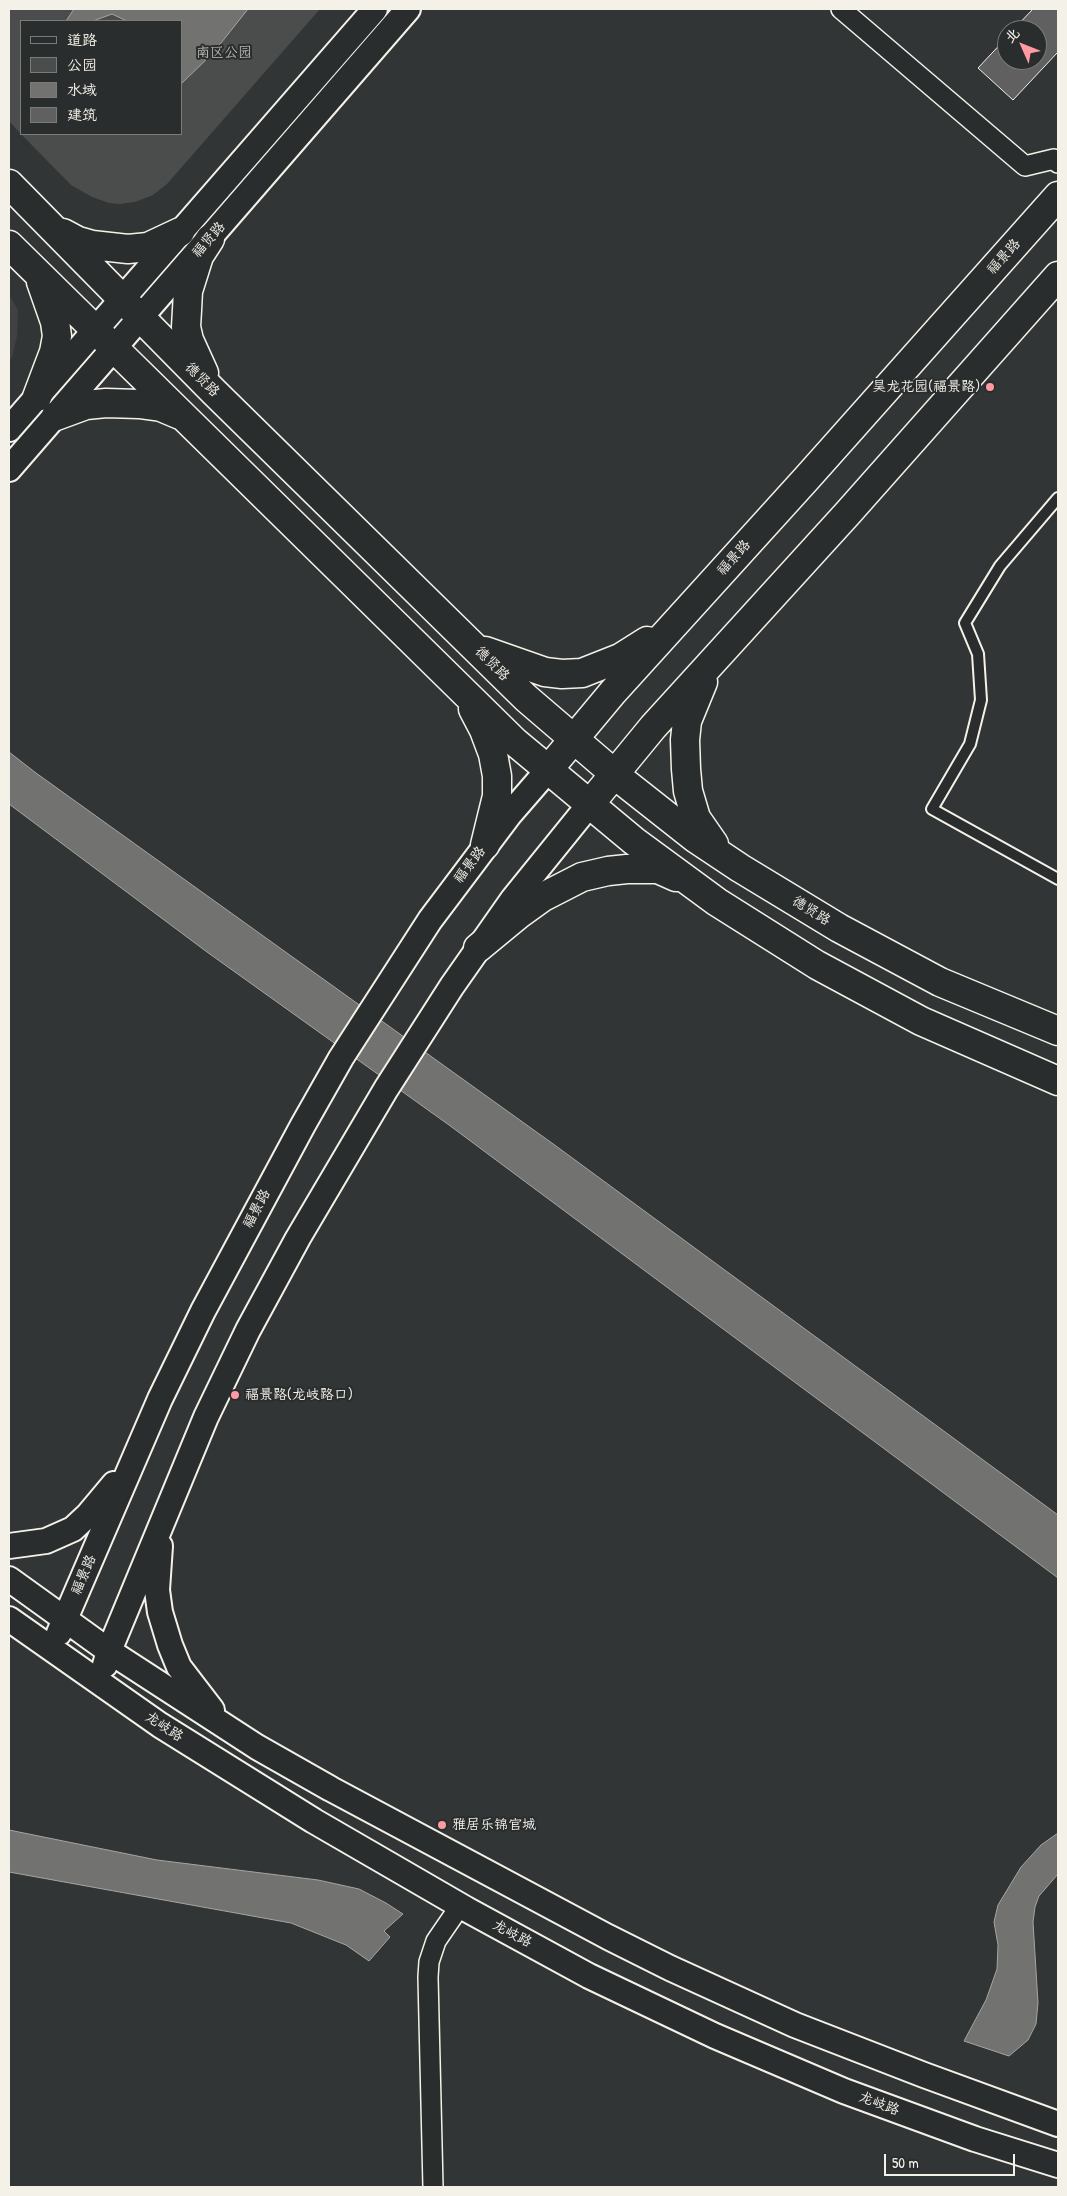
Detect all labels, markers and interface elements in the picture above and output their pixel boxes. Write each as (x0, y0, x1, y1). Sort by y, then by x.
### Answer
legend (20, 20, 182, 135)
north arrow (997, 20, 1047, 70)
text: 北 (1000, 23, 1023, 47)
text: 道路 (67, 29, 97, 50)
park label: 南区公园 (196, 45, 252, 61)
text: 公园 (67, 54, 97, 75)
text: 水域 (67, 79, 97, 100)
text: 建筑 (67, 104, 97, 125)
street label: 福贤路 (189, 219, 229, 261)
street label: 福景路 (984, 236, 1024, 278)
street label: 德贤路 (181, 359, 223, 401)
place label: 昊龙花园(福景路) (872, 379, 980, 395)
marker: 昊龙花园(福景路) (984, 381, 996, 393)
street label: 福景路 (714, 537, 754, 579)
street label: 德贤路 (471, 643, 513, 685)
street label: 福景路 (451, 843, 489, 887)
street label: 德贤路 (789, 893, 833, 929)
street label: 福景路 (240, 1187, 274, 1231)
place label: 福景路(龙岐路口) (245, 1387, 353, 1403)
marker: 福景路(龙岐路口) (229, 1389, 241, 1401)
street label: 福景路 (68, 1552, 100, 1598)
street label: 龙岐路 (142, 1709, 186, 1745)
place label: 雅居乐锦官城 (452, 1817, 536, 1833)
marker: 雅居乐锦官城 (436, 1819, 448, 1831)
street label: 龙岐路 (490, 1917, 534, 1951)
street label: 龙岐路 (856, 2089, 902, 2119)
scale bar (887, 2144, 1018, 2176)
text: 50 m (892, 2152, 919, 2173)

